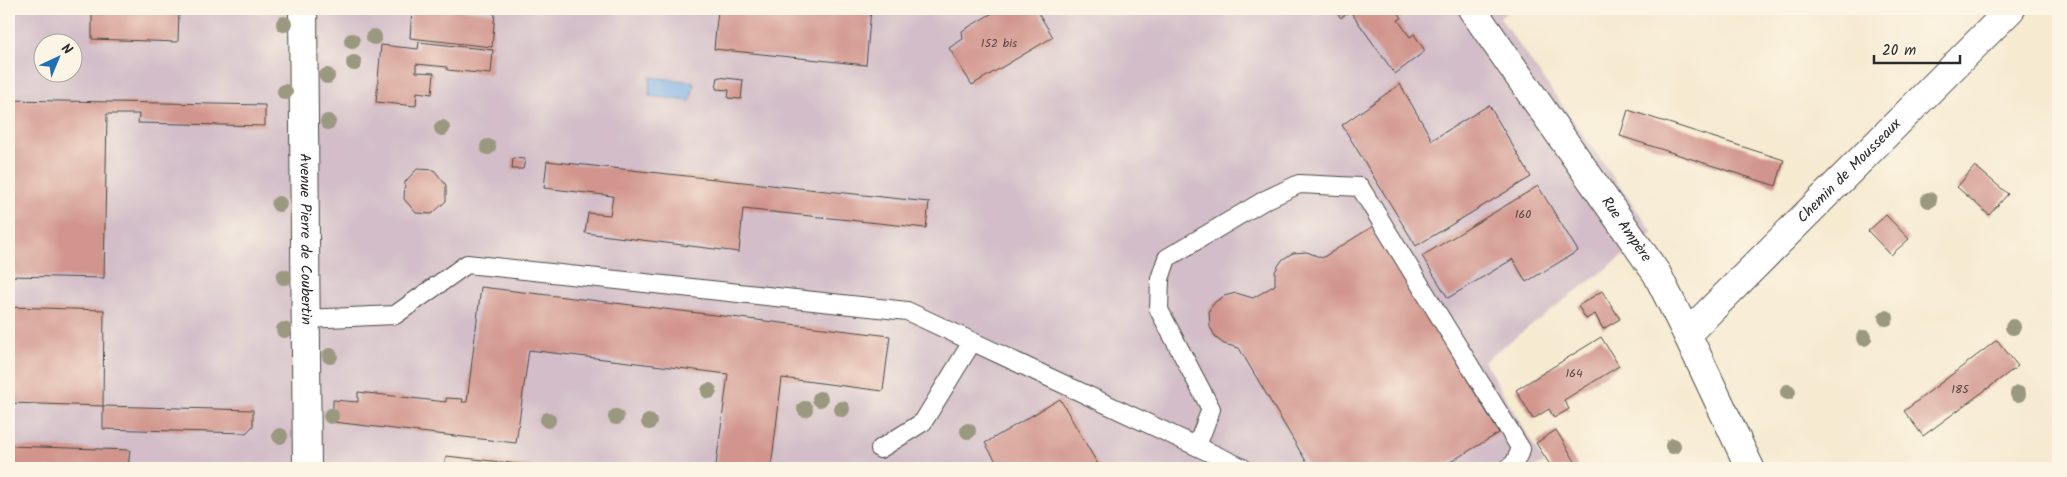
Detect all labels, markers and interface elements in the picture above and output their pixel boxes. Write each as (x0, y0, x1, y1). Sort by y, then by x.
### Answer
north arrow (32, 32, 82, 82)
scale bar (1874, 32, 1961, 64)
house number: 152 bis (981, 34, 1017, 53)
text: N (56, 38, 77, 60)
text: 20 m (1882, 39, 1916, 63)
street label: Chemin de Mousseaux (1792, 113, 1908, 229)
street label: Avenue Pierre de Coubertin (292, 153, 318, 325)
street label: Rue Ampère (1595, 192, 1658, 268)
house number: 160 (1515, 205, 1531, 224)
house number: 164 (1565, 364, 1583, 383)
house number: 185 (1951, 380, 1970, 399)

